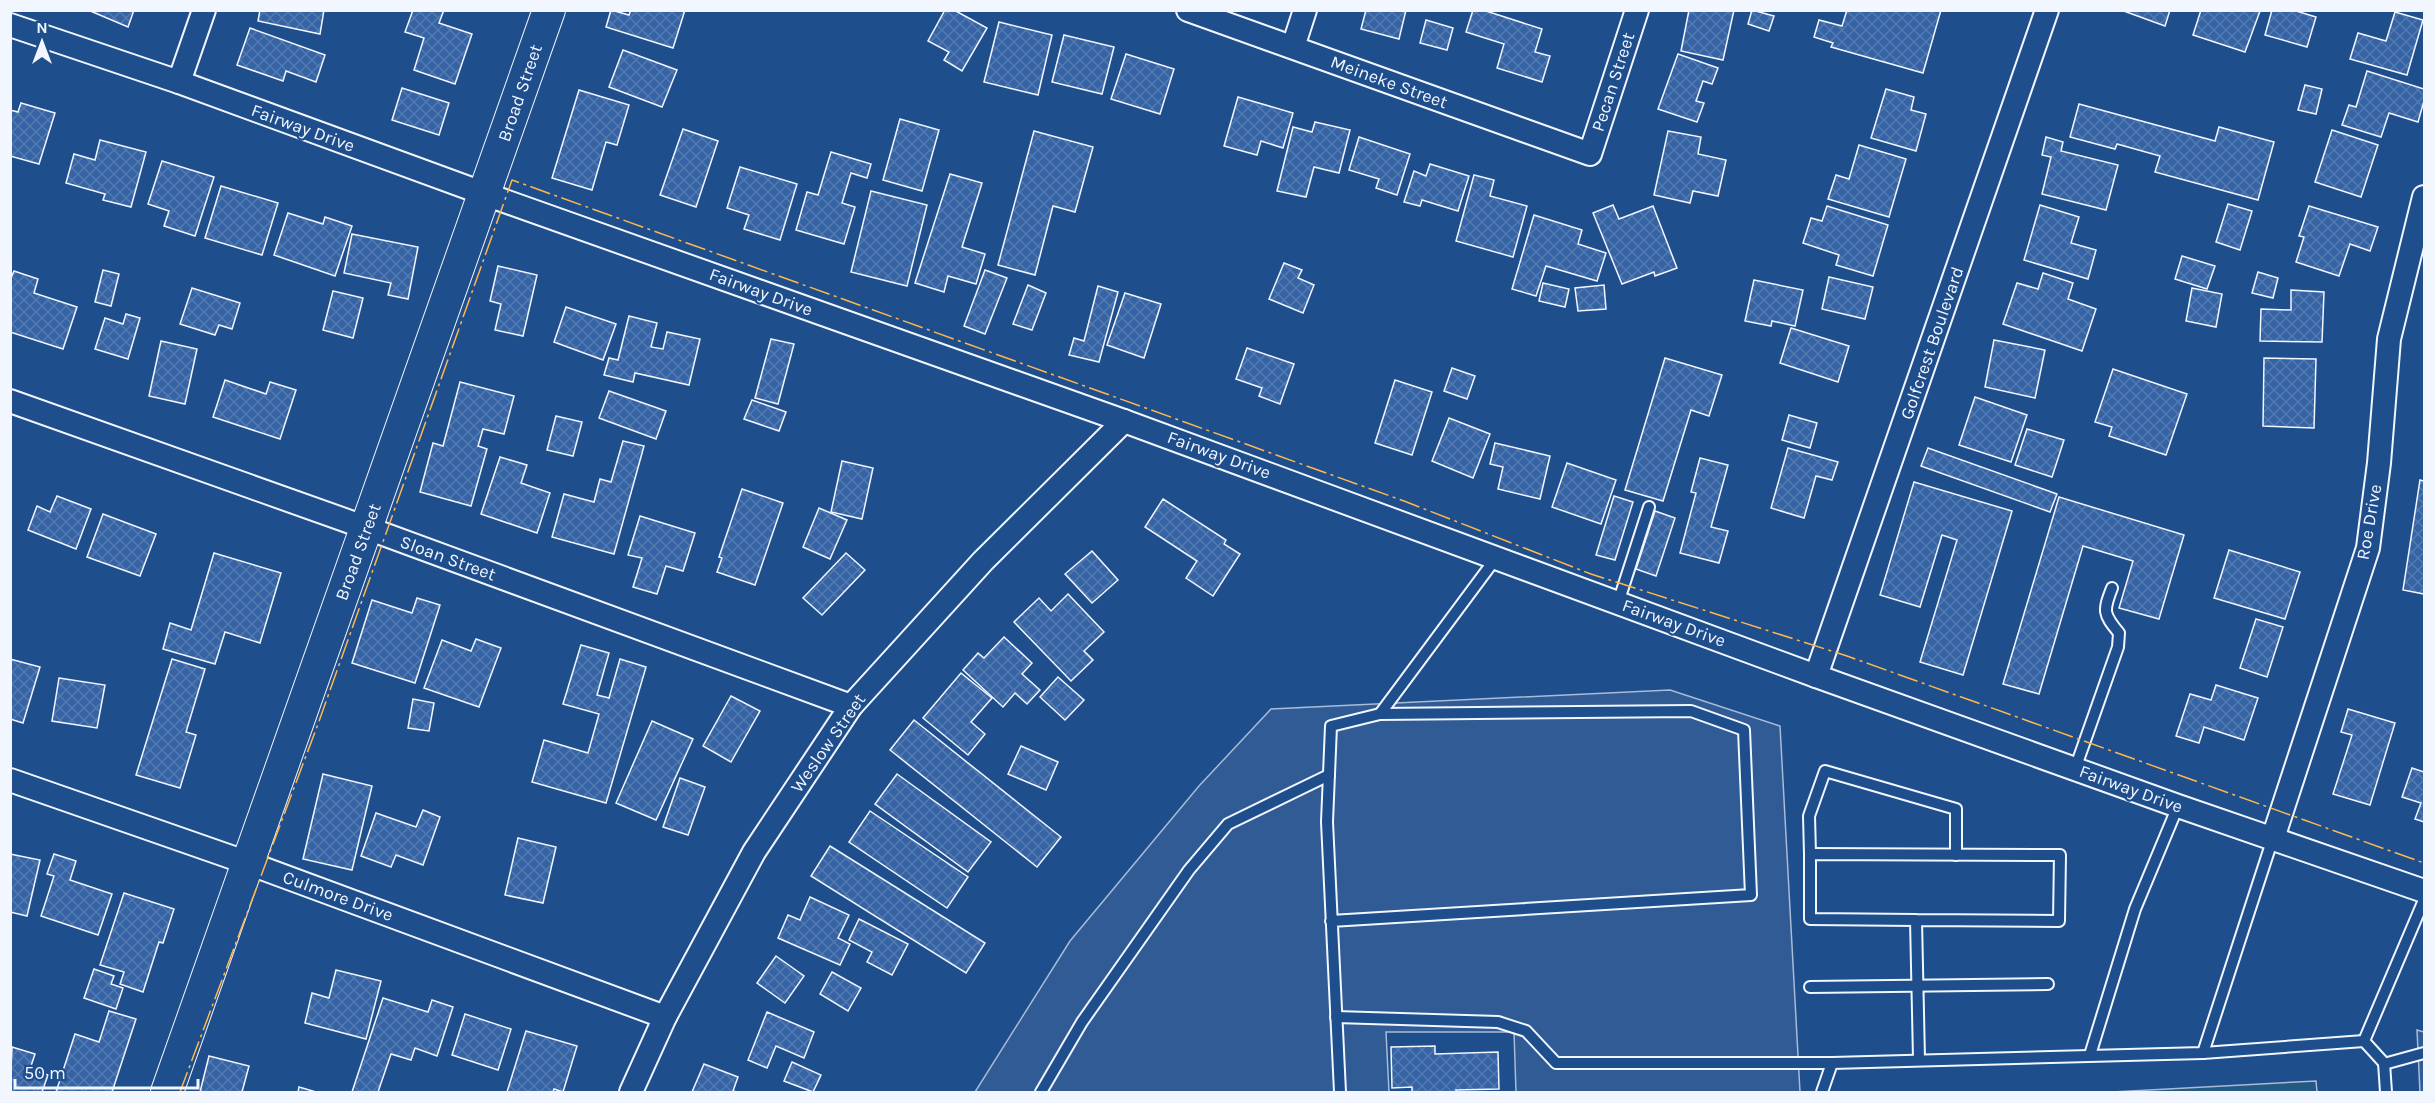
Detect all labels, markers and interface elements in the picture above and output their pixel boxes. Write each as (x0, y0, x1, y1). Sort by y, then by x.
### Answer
north arrow (12, 12, 72, 72)
text: N (36, 18, 48, 37)
street label: Pecan Street (1587, 29, 1639, 134)
street label: Broad Street (493, 41, 547, 145)
street label: Meineke Street (1327, 51, 1451, 113)
street label: Fairway Drive (248, 99, 358, 157)
street label: Fairway Drive (706, 263, 816, 321)
street label: Golfcrest Boulevard (1896, 264, 1968, 422)
street label: Fairway Drive (1164, 426, 1274, 484)
street label: Roe Drive (2352, 482, 2386, 562)
street label: Broad Street (330, 500, 386, 604)
street label: Sloan Street (397, 531, 499, 586)
street label: Fairway Drive (1619, 594, 1729, 652)
street label: Weslow Street (786, 689, 870, 797)
street label: Fairway Drive (2076, 760, 2186, 818)
street label: Culmore Drive (280, 866, 396, 926)
scale bar (15, 1052, 198, 1090)
text: 50 m (24, 1062, 66, 1084)

